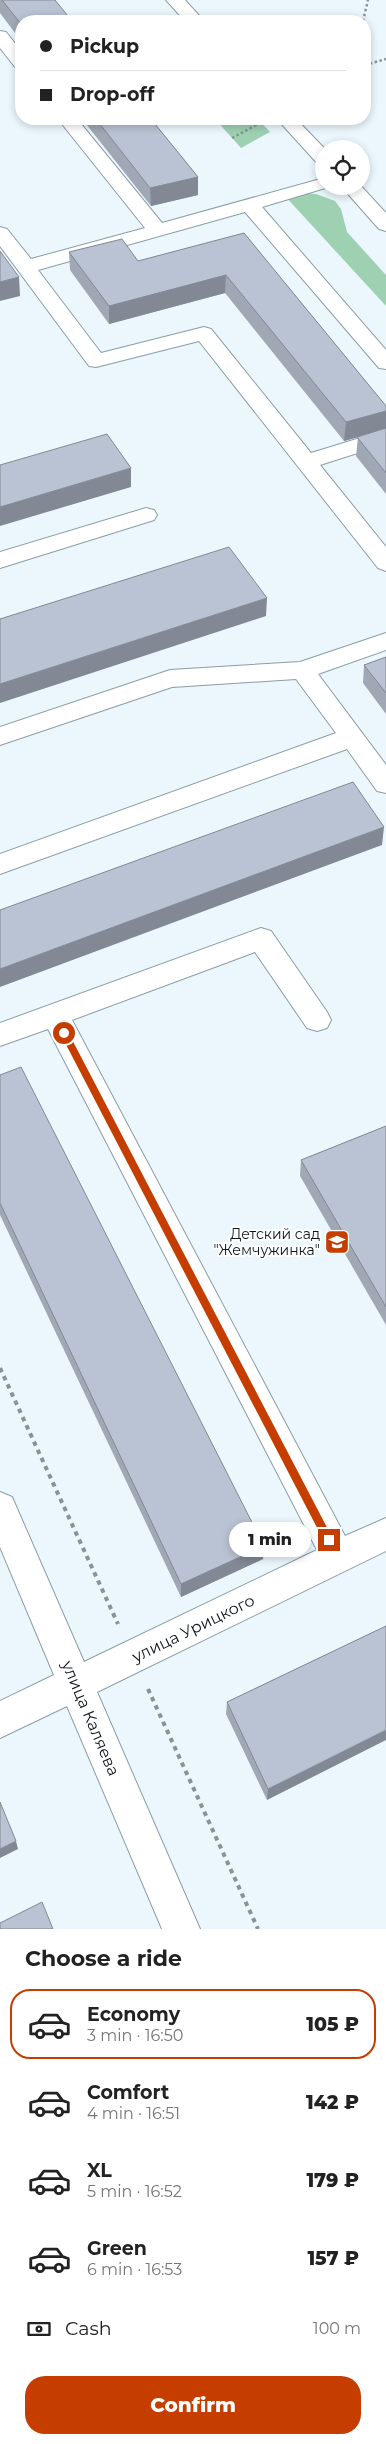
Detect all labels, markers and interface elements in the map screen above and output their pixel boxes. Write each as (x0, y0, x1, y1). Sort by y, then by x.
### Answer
text: Pickup (70, 35, 139, 58)
text: Drop-off (70, 83, 154, 106)
map controls (315, 140, 370, 195)
button: locate (315, 140, 370, 195)
route start (53, 1022, 75, 1044)
place label: Детский сад "Жемчужинка" (213, 1225, 320, 1259)
school or university icon: Детский сад "Жемчужинка" (324, 1229, 350, 1255)
callout: 1 min (229, 1522, 312, 1558)
route end (318, 1529, 340, 1551)
text: 1 min (248, 1530, 292, 1549)
street label: улица Урицкого (128, 1591, 258, 1667)
street label: улица Каляева (57, 1657, 123, 1779)
text: Choose a ride (25, 1945, 182, 1972)
icon: car (27, 2002, 72, 2047)
text: Economy (87, 2003, 180, 2026)
text: 105 ₽ (306, 2013, 359, 2036)
text: 3 min · 16:50 (87, 2026, 183, 2045)
icon: car (27, 2080, 72, 2125)
text: Comfort (87, 2081, 169, 2104)
text: 142 ₽ (306, 2091, 359, 2114)
text: 4 min · 16:51 (87, 2104, 180, 2123)
icon: car (27, 2158, 72, 2203)
text: XL (87, 2159, 112, 2182)
text: 179 ₽ (306, 2169, 359, 2192)
text: 5 min · 16:52 (87, 2182, 182, 2201)
icon: car (27, 2236, 72, 2281)
text: Green (87, 2237, 147, 2260)
text: 157 ₽ (307, 2247, 359, 2270)
text: 6 min · 16:53 (87, 2260, 182, 2279)
icon: cash (25, 2315, 53, 2343)
text: Cash (65, 2317, 112, 2340)
text: 100 m (313, 2319, 361, 2338)
button: Confirm (25, 2376, 361, 2434)

